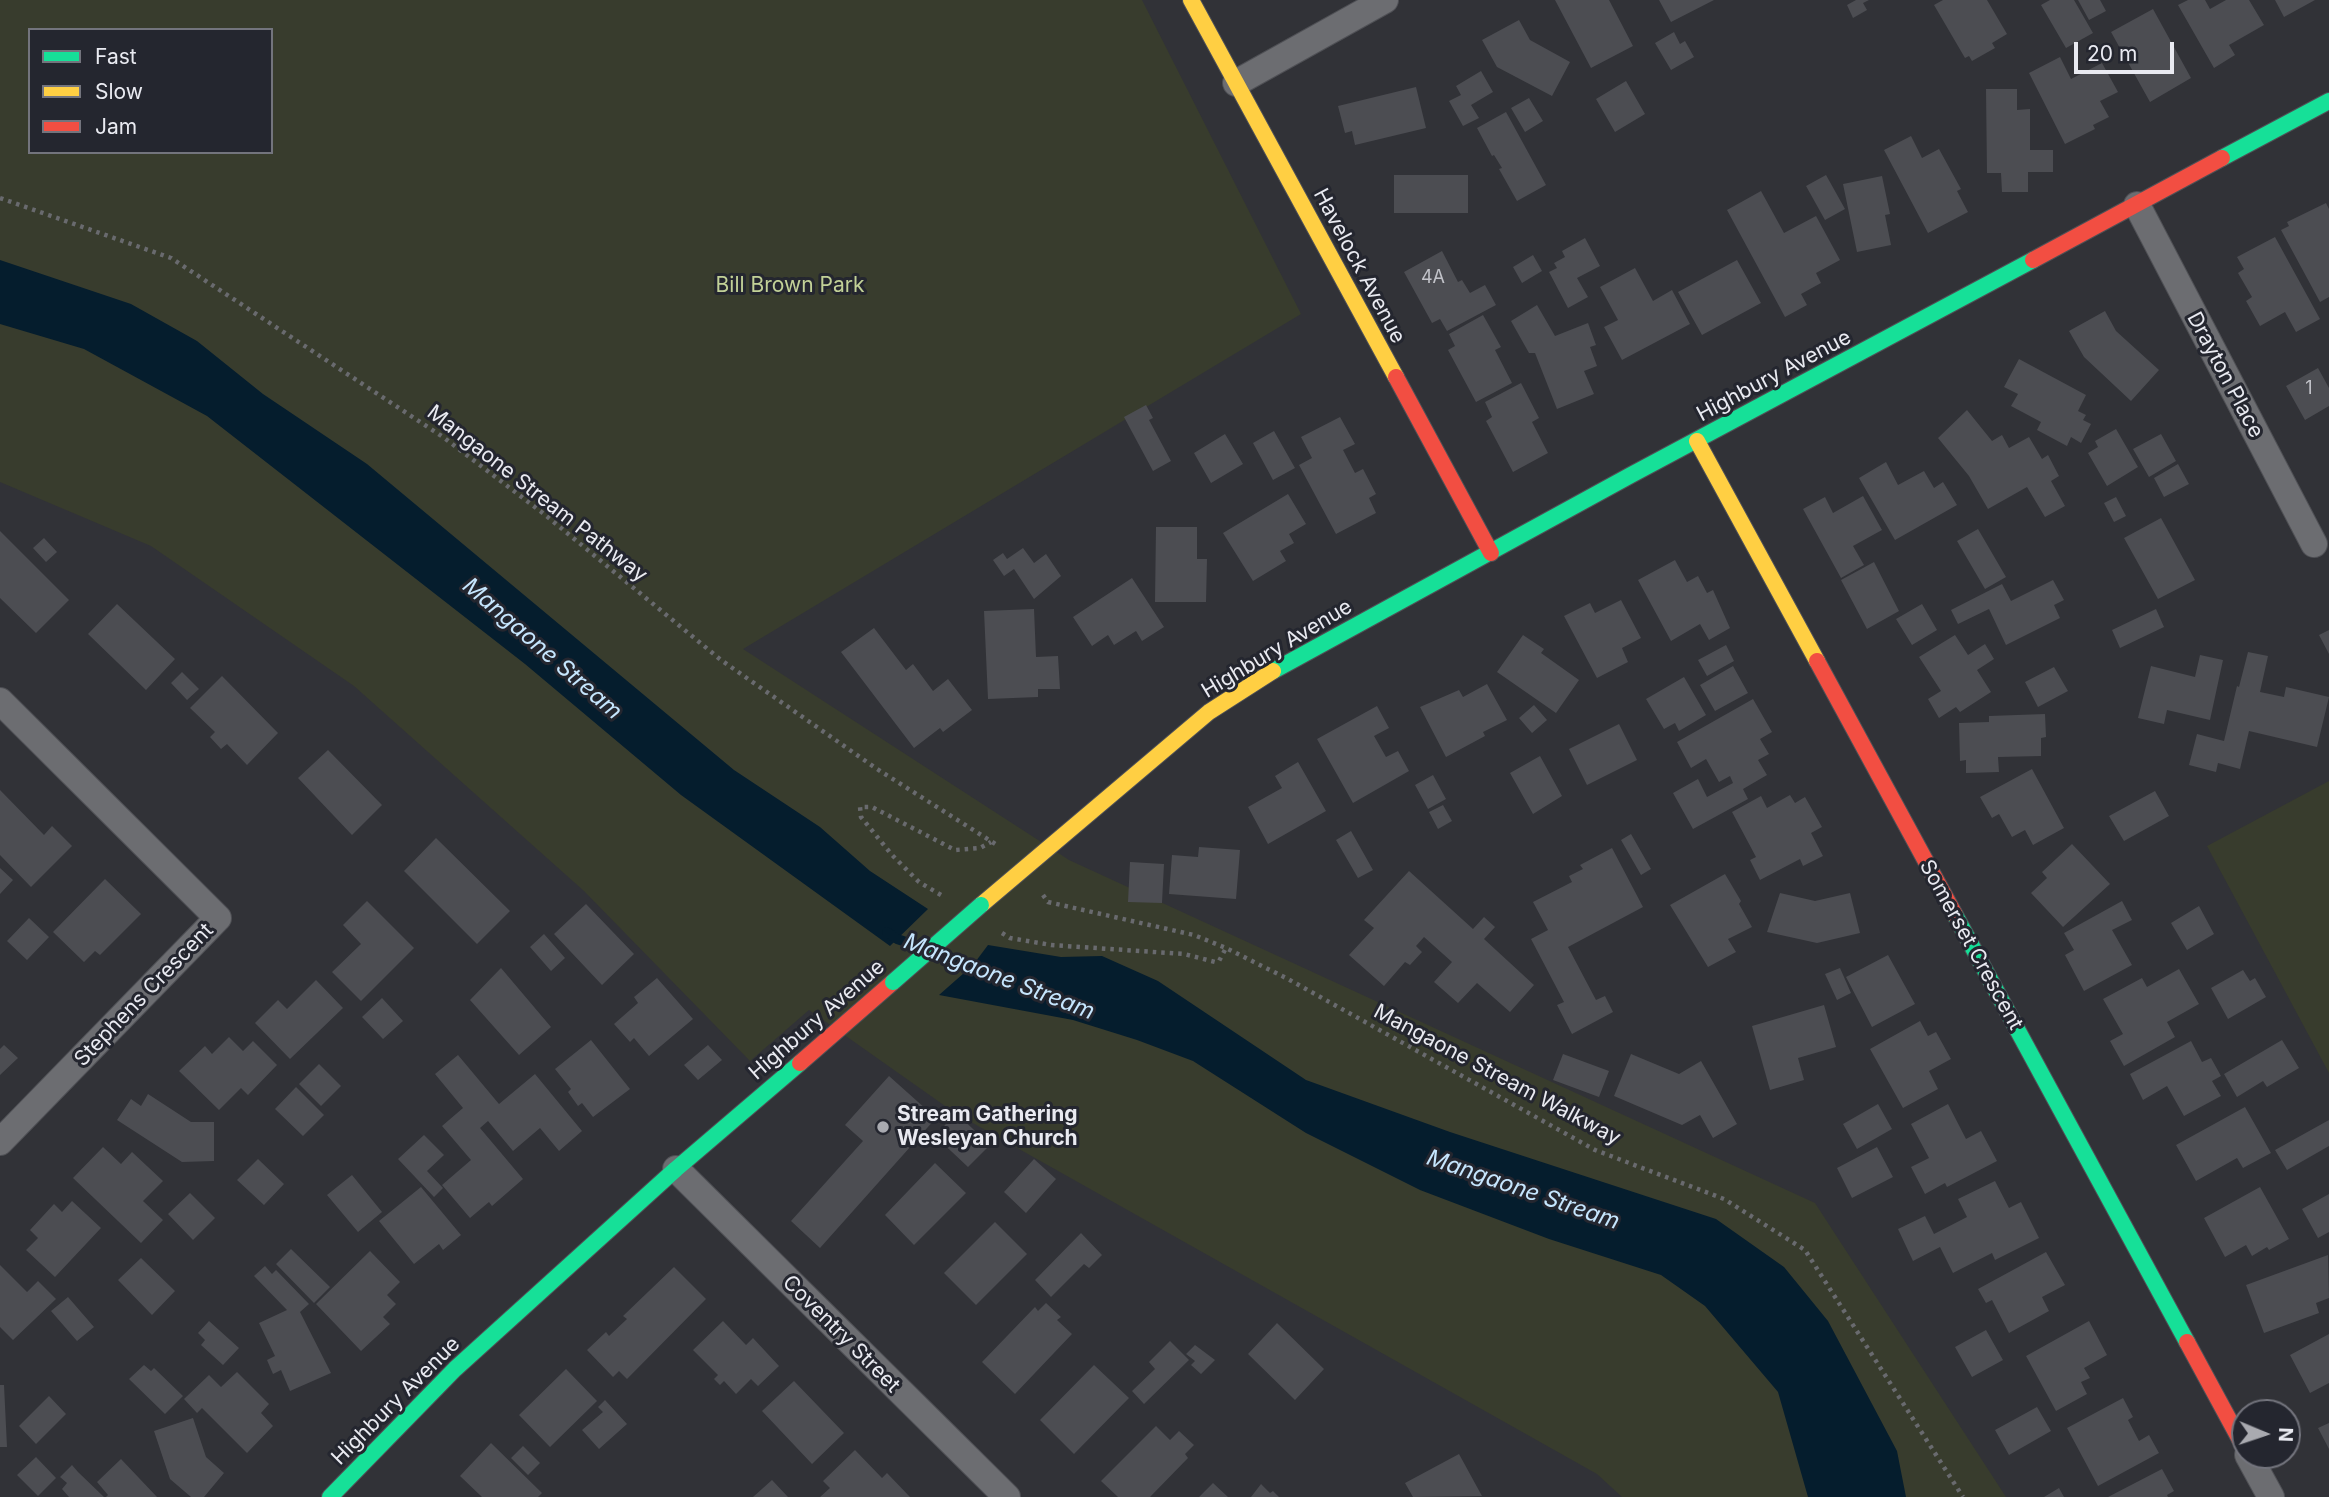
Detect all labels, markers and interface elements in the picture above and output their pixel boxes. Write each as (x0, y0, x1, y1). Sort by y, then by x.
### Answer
legend (28, 28, 273, 154)
scale bar (2077, 28, 2177, 72)
text: 20 m (2087, 41, 2137, 66)
text: Fast (95, 44, 137, 69)
text: Slow (95, 79, 143, 104)
text: Jam (95, 114, 137, 139)
street label: Havelock Avenue (1308, 184, 1410, 348)
house number: 4A (1421, 267, 1445, 289)
park label: Bill Brown Park (716, 273, 864, 299)
street label: Drayton Place (2181, 308, 2269, 442)
street label: Highbury Avenue (1693, 325, 1855, 427)
house number: 1 (2305, 378, 2313, 400)
street label: Mangaone Stream Pathway (422, 400, 652, 588)
water label: Mangaone Stream (457, 572, 627, 726)
street label: Highbury Avenue (1197, 594, 1357, 704)
street label: Somerset Crescent (1914, 856, 2028, 1034)
street label: Stephens Crescent (69, 918, 219, 1072)
water label: Mangaone Stream (900, 928, 1098, 1026)
street label: Highbury Avenue (744, 954, 890, 1086)
street label: Mangaone Stream Walkway (1369, 999, 1625, 1151)
place label: Stream Gathering Wesleyan Church (897, 1102, 1078, 1152)
marker: Stream Gathering Wesleyan Church (875, 1119, 891, 1135)
water label: Mangaone Stream (1423, 1144, 1623, 1236)
street label: Coventry Street (777, 1270, 905, 1398)
street label: Highbury Avenue (327, 1332, 465, 1470)
north arrow (2231, 1399, 2301, 1469)
text: N (2274, 1427, 2297, 1442)

